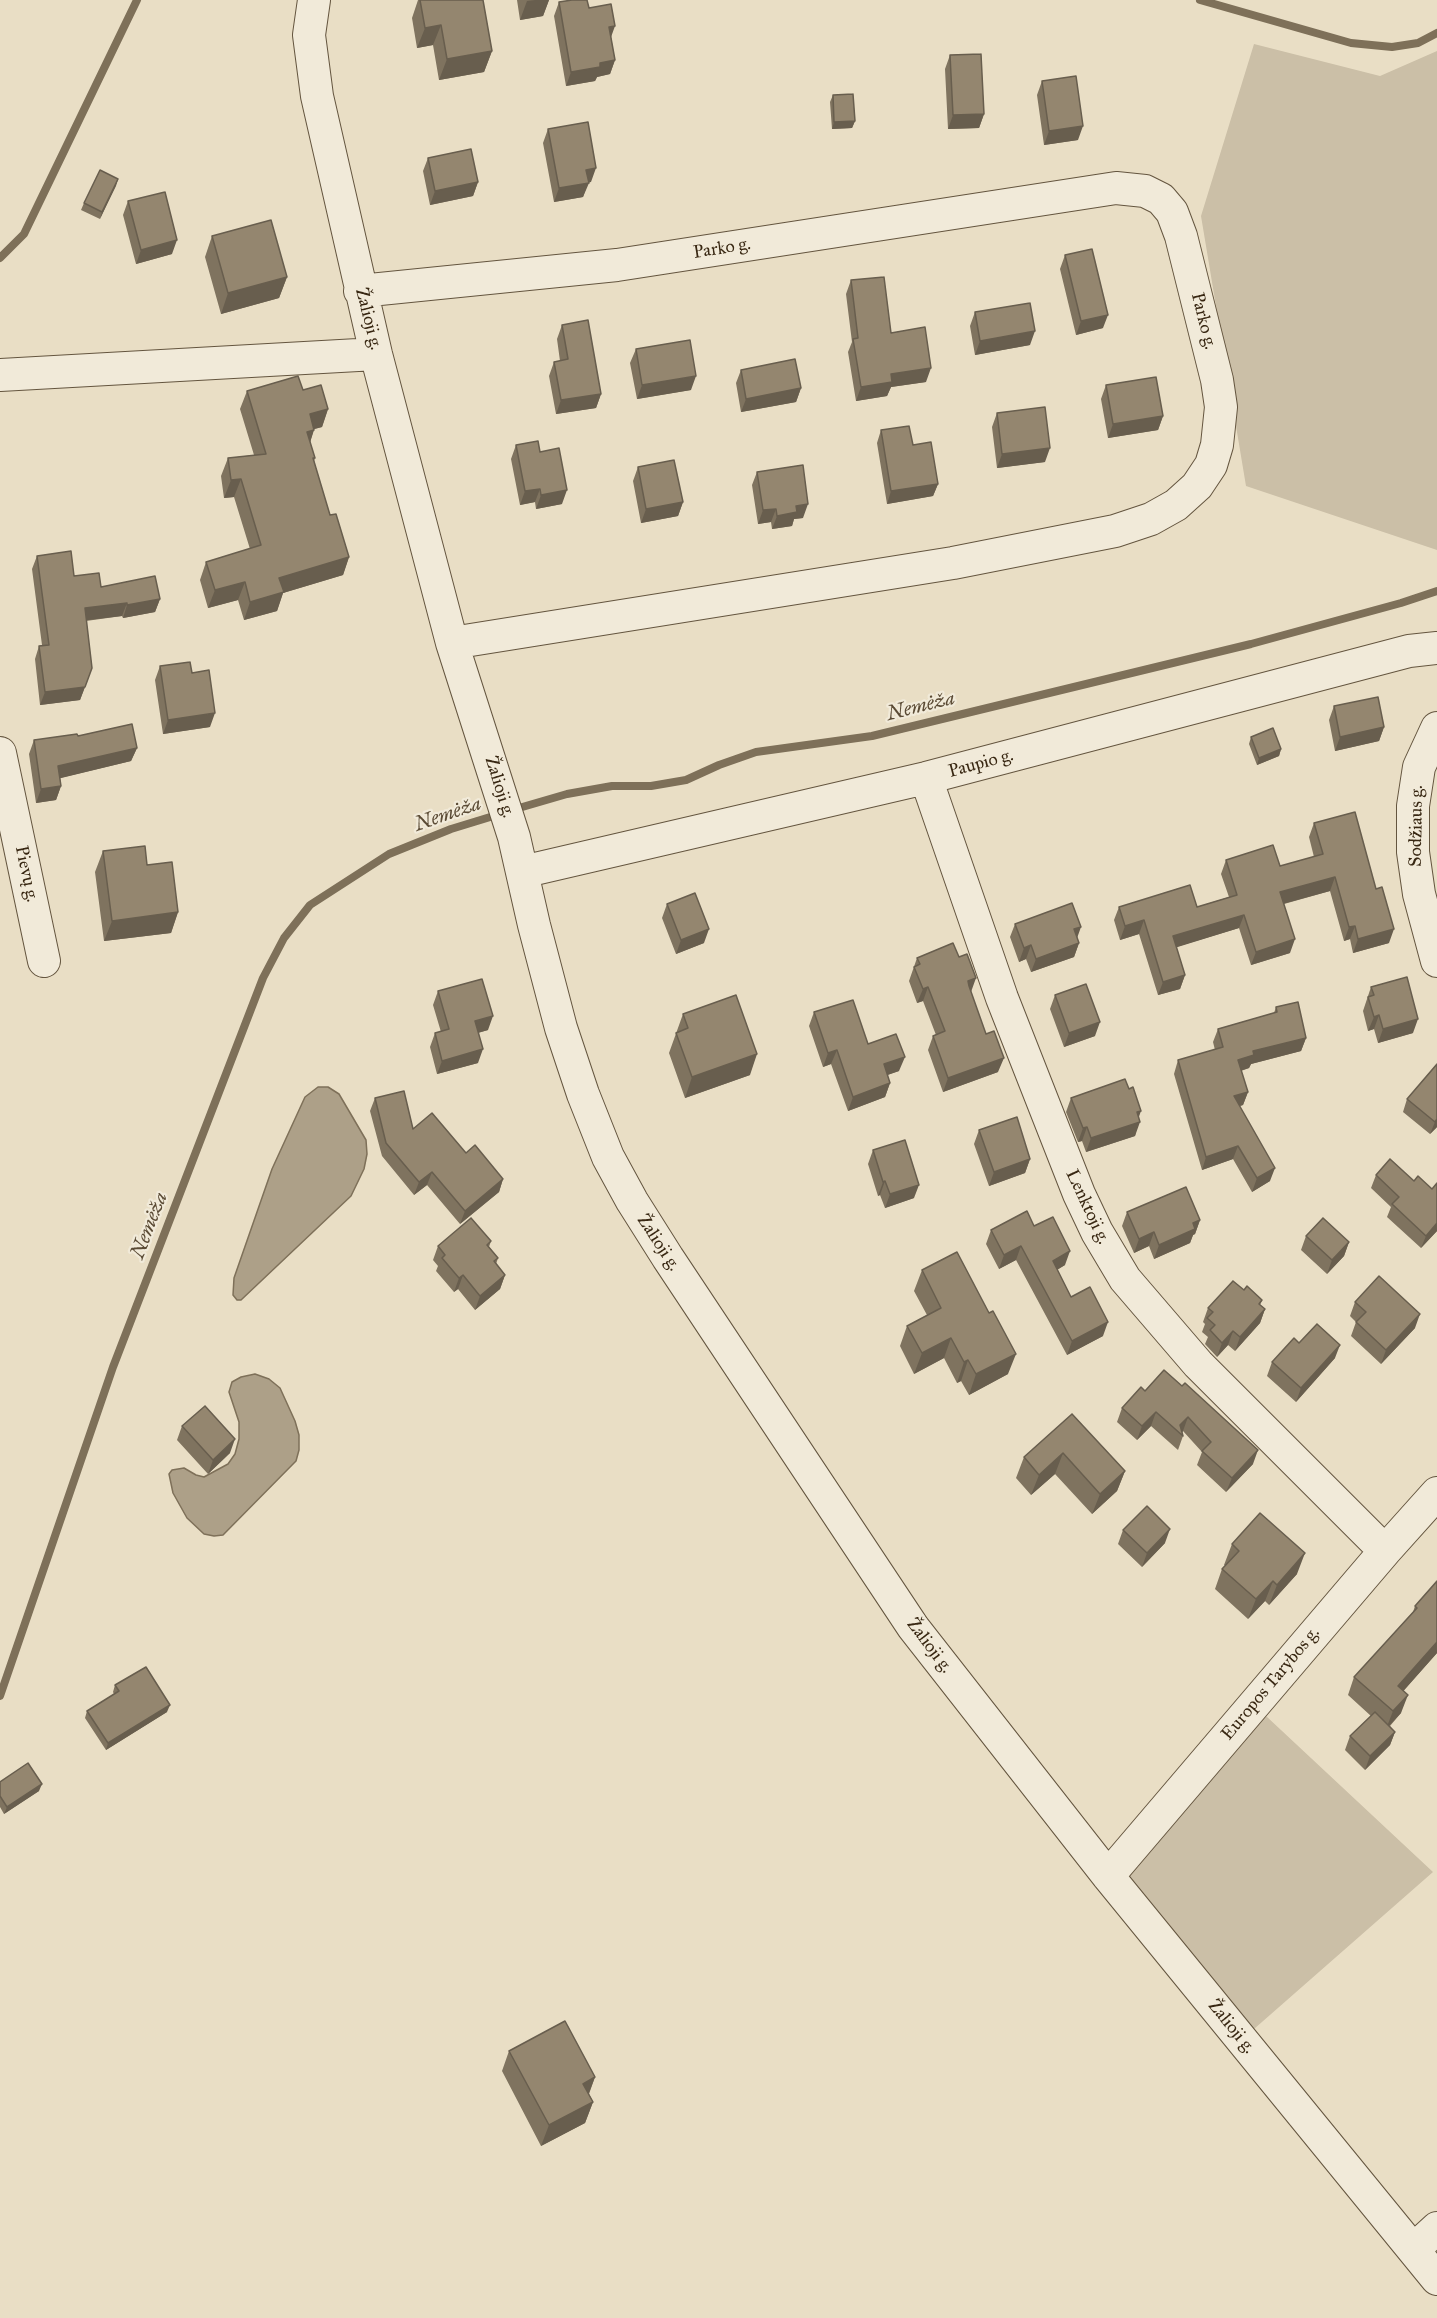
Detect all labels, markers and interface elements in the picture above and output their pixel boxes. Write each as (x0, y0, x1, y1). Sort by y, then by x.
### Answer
street label: Parko g. (692, 234, 752, 264)
street label: Žalioji g. (350, 286, 386, 352)
street label: Parko g. (1186, 290, 1220, 352)
water label: Nemėža (885, 687, 957, 727)
street label: Paupio g. (946, 745, 1016, 783)
street label: Žalioji g. (479, 754, 519, 820)
street label: Sodžiaus g. (1405, 785, 1429, 867)
water label: Nemėža (411, 792, 485, 838)
street label: Pievų g. (10, 844, 42, 904)
street label: Lenktoji g. (1060, 1166, 1114, 1248)
water label: Nemėža (126, 1189, 174, 1263)
street label: Žalioji g. (632, 1211, 684, 1275)
street label: Žalioji g. (901, 1614, 957, 1678)
street label: Europos Tarybos g. (1217, 1623, 1325, 1745)
street label: Žalioji g. (1203, 1996, 1259, 2058)

